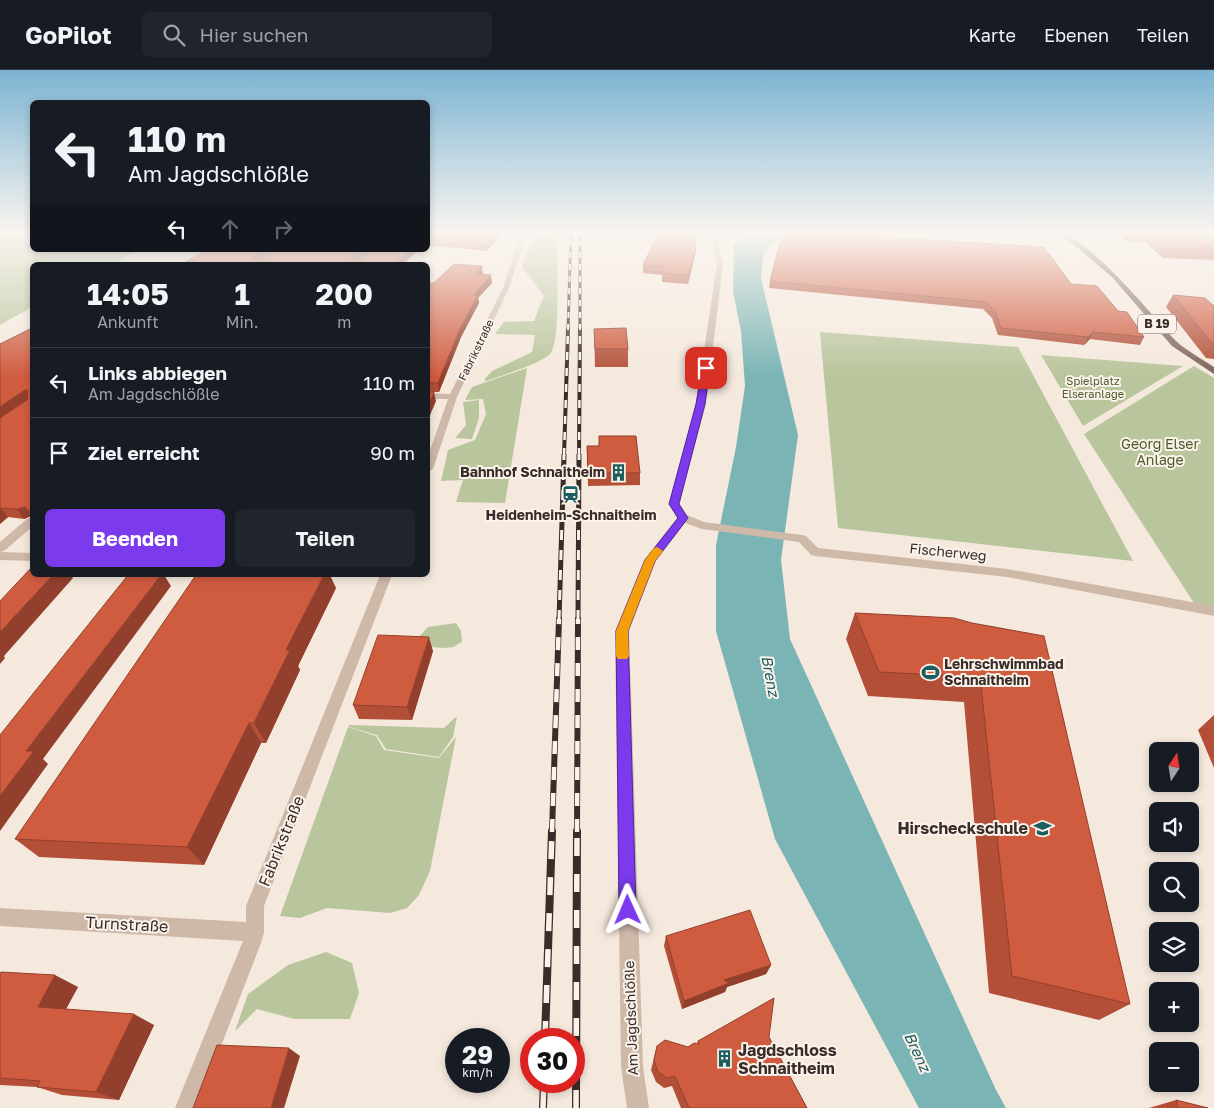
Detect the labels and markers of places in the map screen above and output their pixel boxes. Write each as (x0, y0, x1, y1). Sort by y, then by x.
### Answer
pin (685, 347, 727, 389)
building icon: Bahnhof Schnaitheim (609, 462, 629, 482)
place label: Bahnhof Schnaitheim (460, 463, 605, 480)
station icon: Heidenheim-Schnaitheim (561, 485, 581, 505)
place label: Heidenheim-Schnaitheim (486, 506, 656, 523)
place label: Lehrschwimmbad Schnaitheim (944, 655, 1064, 688)
sports icon: Lehrschwimmbad Schnaitheim (920, 662, 940, 682)
place label: Hirscheckschule (897, 818, 1028, 838)
school or university icon: Hirscheckschule (1032, 818, 1052, 838)
place label: Jagdschloss Schnaitheim (738, 1040, 837, 1078)
building icon: Jagdschloss Schnaitheim (714, 1049, 734, 1069)

